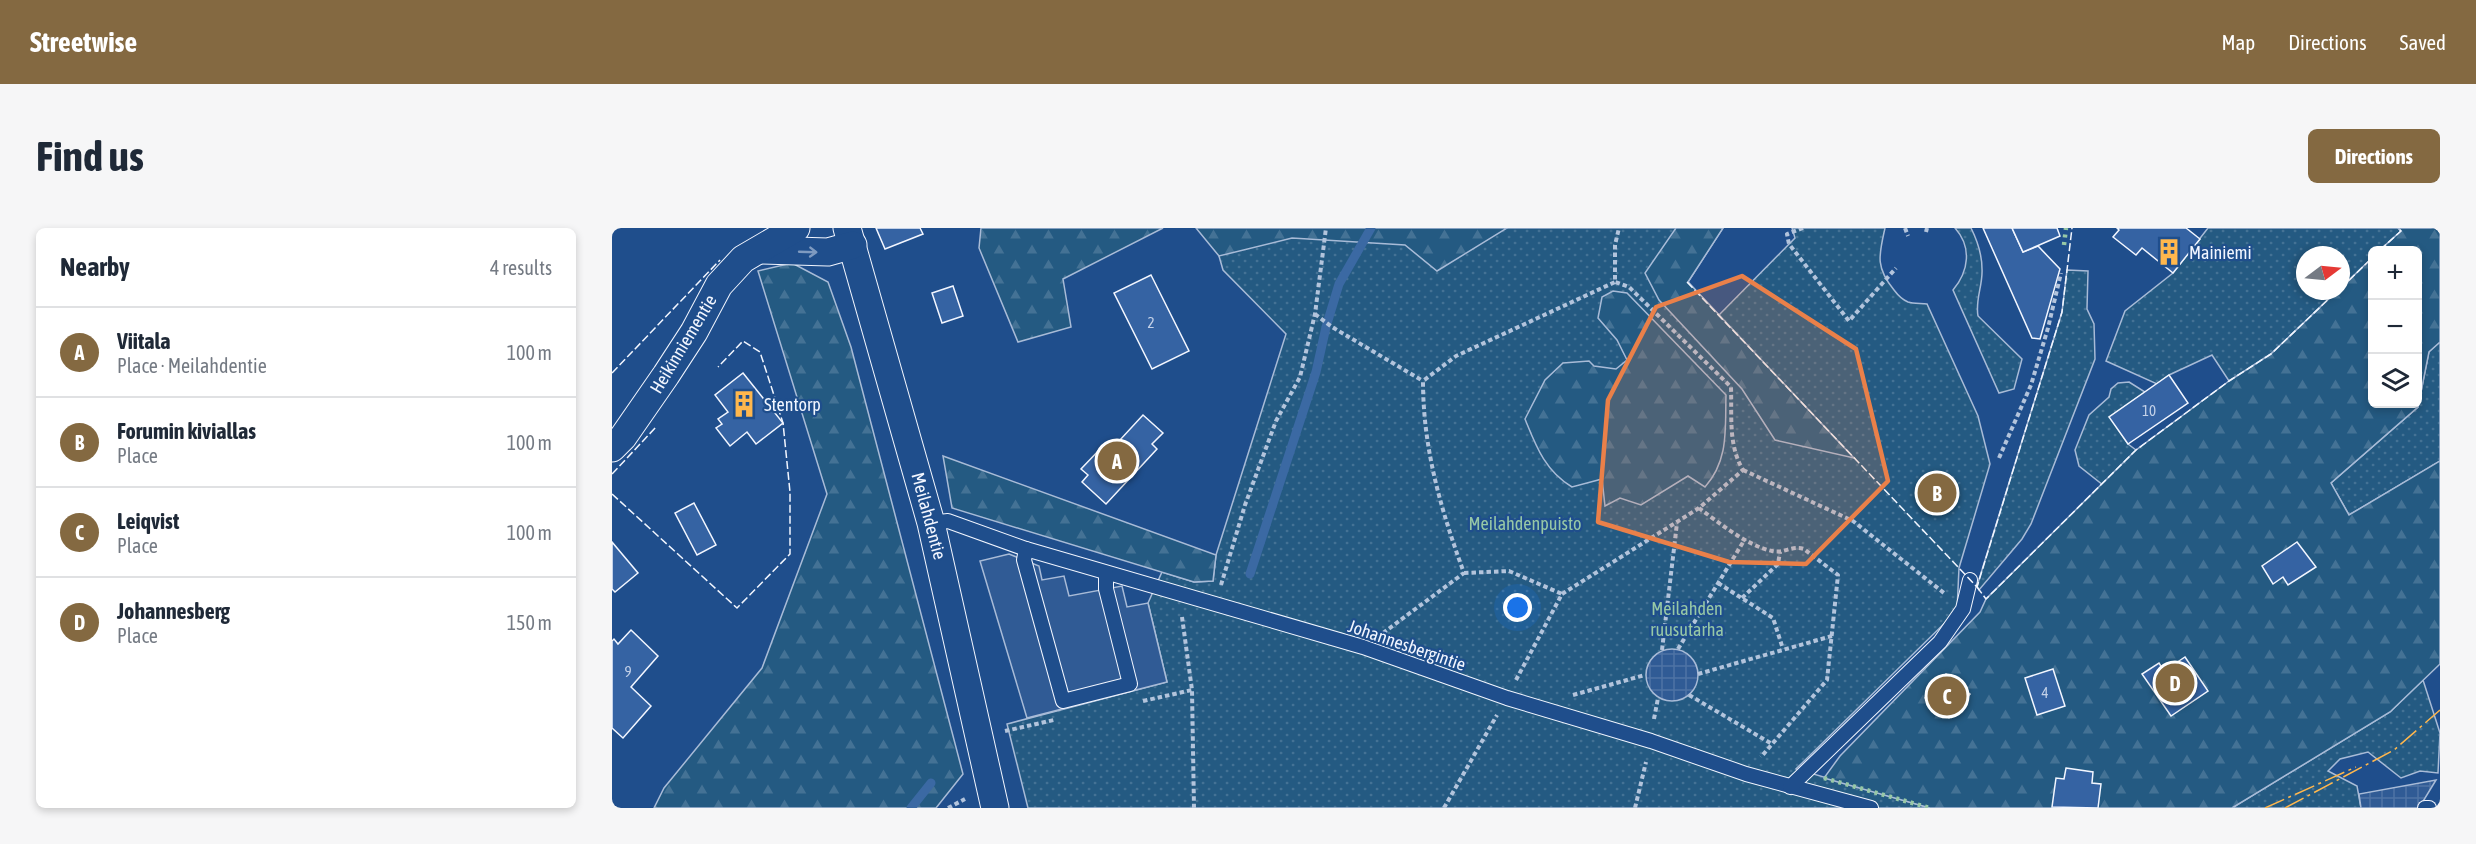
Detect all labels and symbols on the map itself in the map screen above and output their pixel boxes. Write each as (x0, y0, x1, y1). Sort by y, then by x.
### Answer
building icon: Mainiemi (2154, 237, 2184, 267)
place label: Mainiemi (2189, 242, 2252, 263)
one-way arrow (797, 246, 817, 257)
north arrow (2296, 246, 2350, 300)
street label: Heikinniementie (645, 291, 721, 397)
house number: 2 (1147, 314, 1155, 331)
building icon: Stentorp (729, 389, 759, 419)
place label: Stentorp (764, 394, 821, 415)
house number: 10 (2142, 402, 2156, 419)
pin: A (1098, 438, 1136, 484)
street label: Meilahdentie (907, 470, 951, 562)
pin: B (1918, 470, 1956, 516)
park label: Meilahdenpuisto (1469, 513, 1581, 534)
your location (1503, 593, 1532, 622)
park label: Meilahden ruusutarha (1650, 598, 1724, 640)
street label: Johannesbergintie (1345, 615, 1469, 675)
pin: D (2156, 660, 2194, 706)
house number: 9 (624, 663, 632, 680)
pin: C (1928, 674, 1966, 718)
house number: 4 (2041, 684, 2049, 701)

